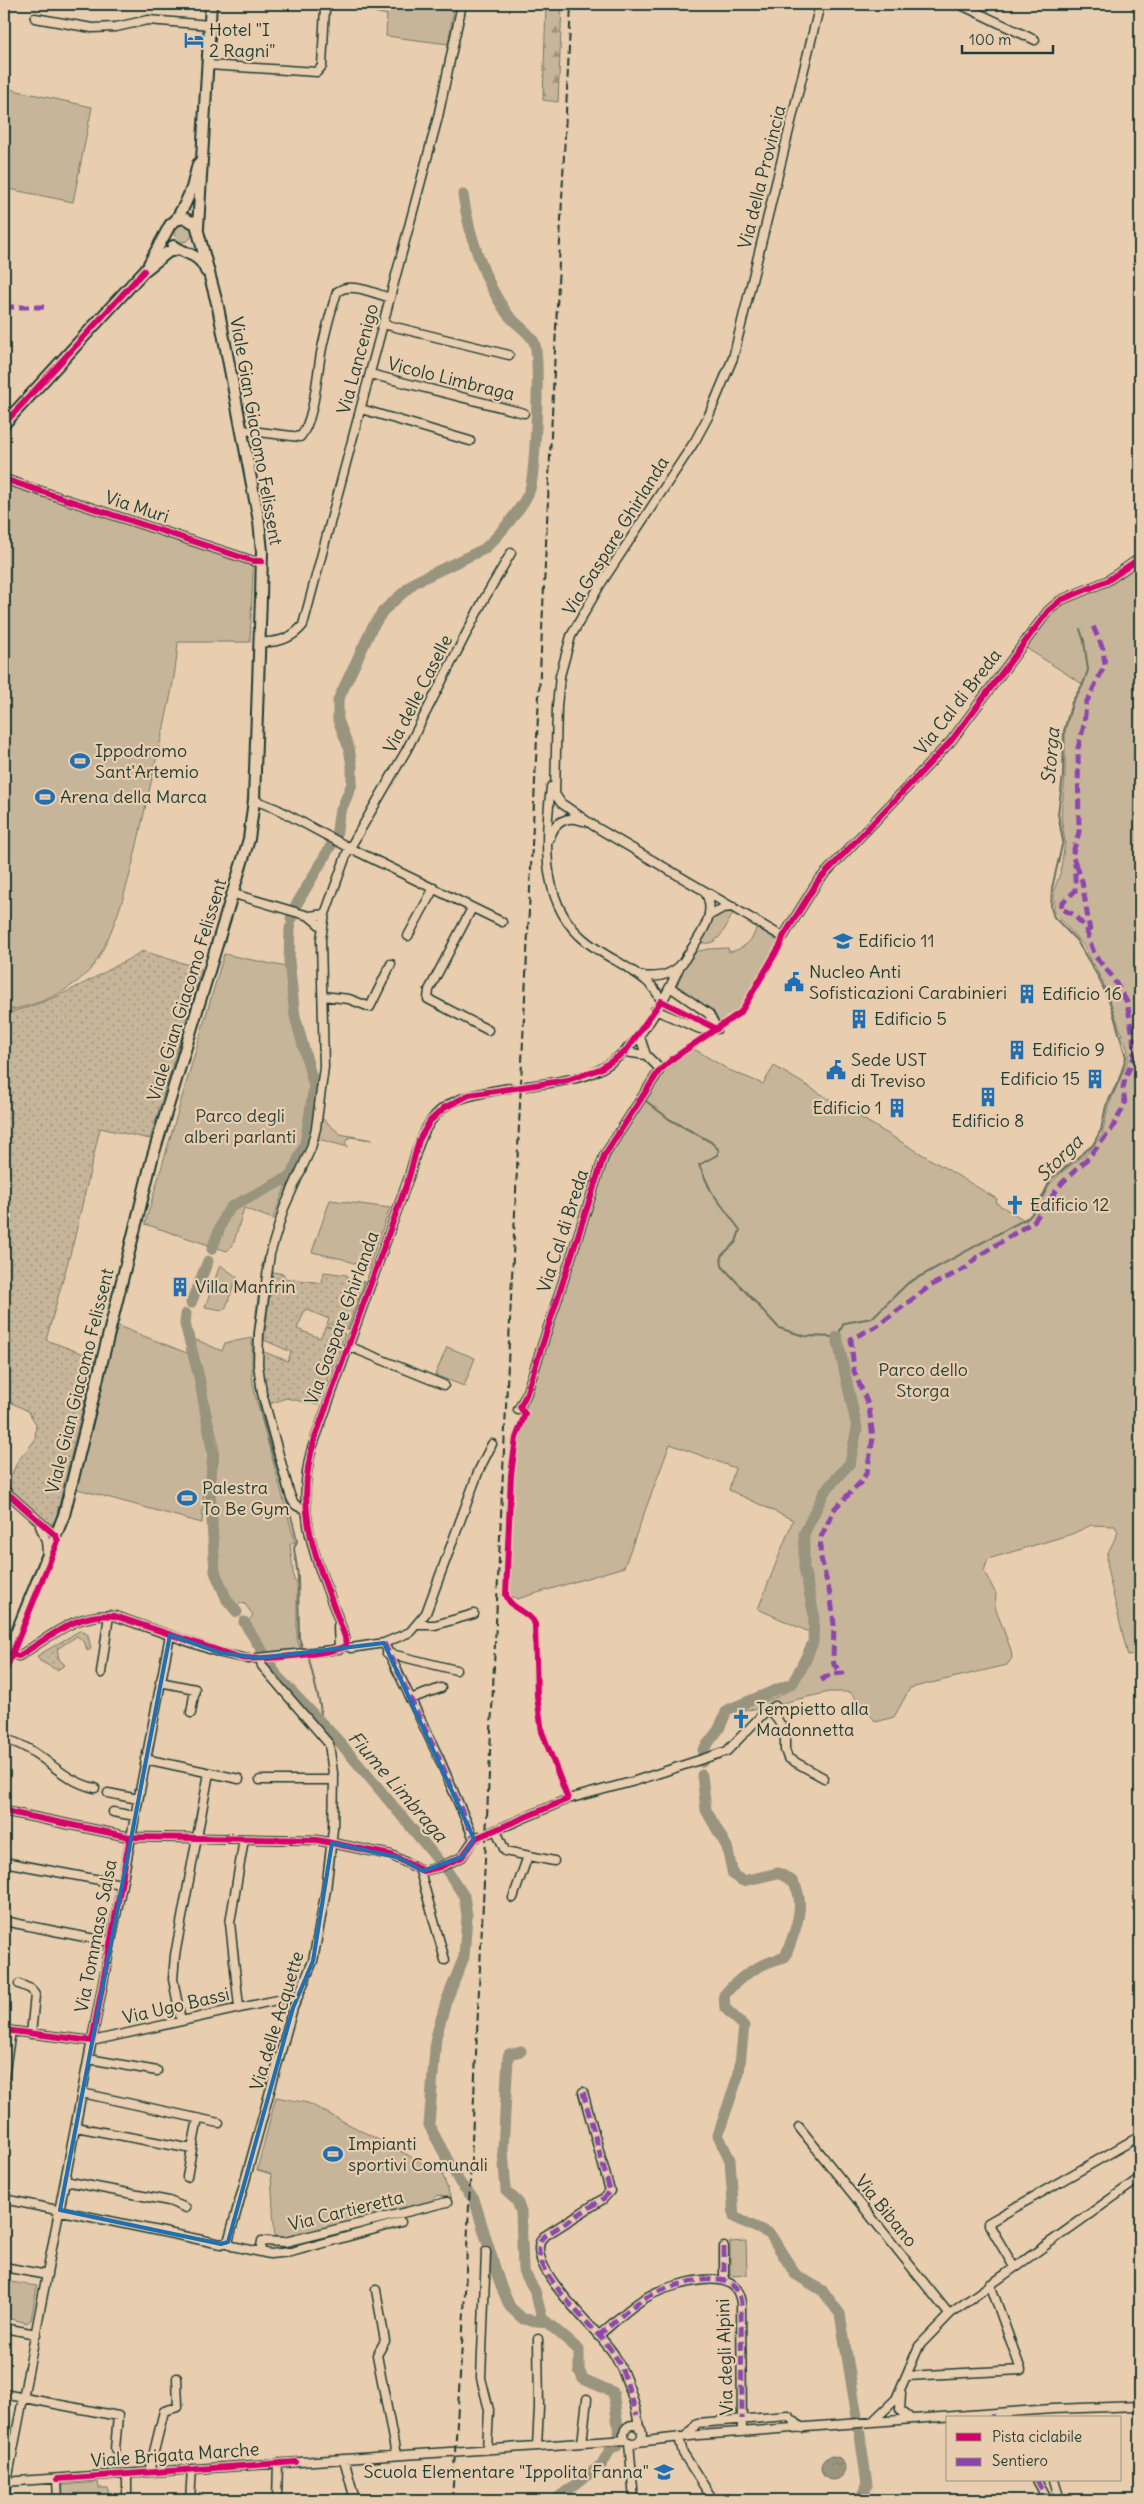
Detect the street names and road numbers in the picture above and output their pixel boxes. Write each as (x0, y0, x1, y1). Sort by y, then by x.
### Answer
street label: Via della Provincia (733, 103, 791, 251)
street label: Via Lancenigo (332, 301, 383, 417)
street label: Viale Gian Giacomo Felissent (225, 315, 288, 547)
street label: Vicolo Limbraga (385, 352, 517, 405)
street label: Via Gaspare Ghirlanda (557, 452, 674, 619)
street label: Via Muri (102, 485, 172, 528)
street label: Via delle Caselle (378, 631, 457, 757)
street label: Via Cal di Breda (909, 644, 1006, 759)
street label: Viale Gian Giacomo Felissent (142, 876, 231, 1104)
street label: Via Cal di Breda (532, 1166, 593, 1295)
street label: Via Gaspare Ghirlanda (299, 1228, 384, 1408)
street label: Viale Gian Giacomo Felissent (40, 1266, 119, 1496)
street label: Via Tommaso Salsa (69, 1857, 122, 2014)
street label: Via delle Acquette (244, 1948, 309, 2093)
street label: Via Ugo Bassi (120, 1982, 232, 2029)
street label: Via Bibano (850, 2170, 923, 2252)
street label: Via Cartieretta (286, 2185, 406, 2236)
street label: Via degli Alpini (711, 2298, 738, 2416)
street label: Viale Brigata Marche (90, 2437, 260, 2472)

